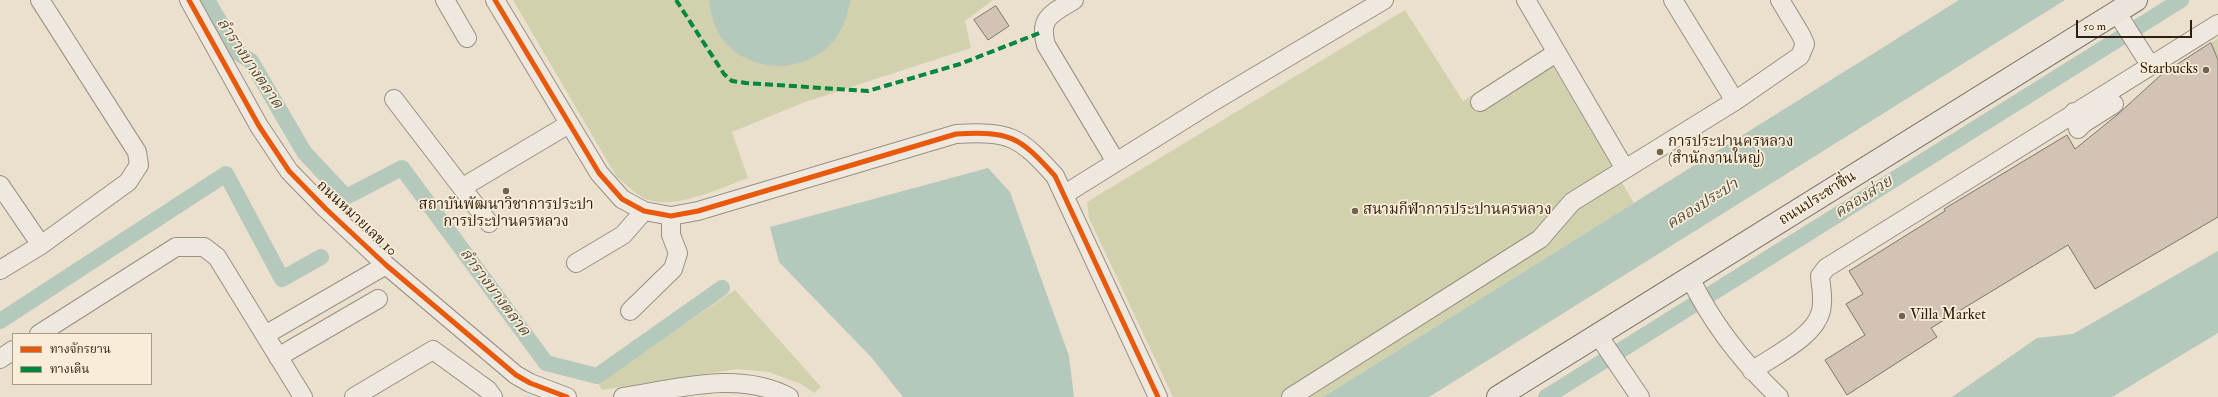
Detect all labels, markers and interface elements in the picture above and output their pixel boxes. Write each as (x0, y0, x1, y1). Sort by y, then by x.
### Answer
scale bar (2078, 12, 2194, 38)
water label: ลำรางบางตลาด (212, 15, 286, 113)
text: 50 m (2083, 19, 2106, 34)
place label: Starbucks (2140, 61, 2198, 79)
marker: Starbucks (2201, 65, 2211, 75)
place label: การประปานครหลวง (สำนักงานใหญ่) (1668, 134, 1794, 169)
marker: การประปานครหลวง (สำนักงานใหญ่) (1655, 147, 1665, 157)
street label: ถนนประชาชื่น (1776, 168, 1860, 230)
water label: คลองส่วย (1831, 173, 1897, 223)
water label: คลองประปา (1664, 175, 1742, 235)
street label: ถนนหมายเลข 10 (312, 177, 400, 261)
marker: สถาบันพัฒนาวิชาการประปา การประปานครหลวง (501, 186, 511, 196)
place label: สถาบันพัฒนาวิชาการประปา การประปานครหลวง (418, 197, 594, 232)
place label: สนามกีฬาการประปานครหลวง (1363, 202, 1552, 220)
marker: สนามกีฬาการประปานครหลวง (1350, 206, 1360, 216)
water label: ลำรางบางตลาด (455, 245, 533, 341)
place label: Villa Market (1910, 307, 1986, 325)
marker: Villa Market (1897, 311, 1907, 321)
legend (12, 333, 152, 385)
text: ทางจักรยาน (50, 342, 111, 357)
text: ทางเดิน (50, 362, 89, 377)

